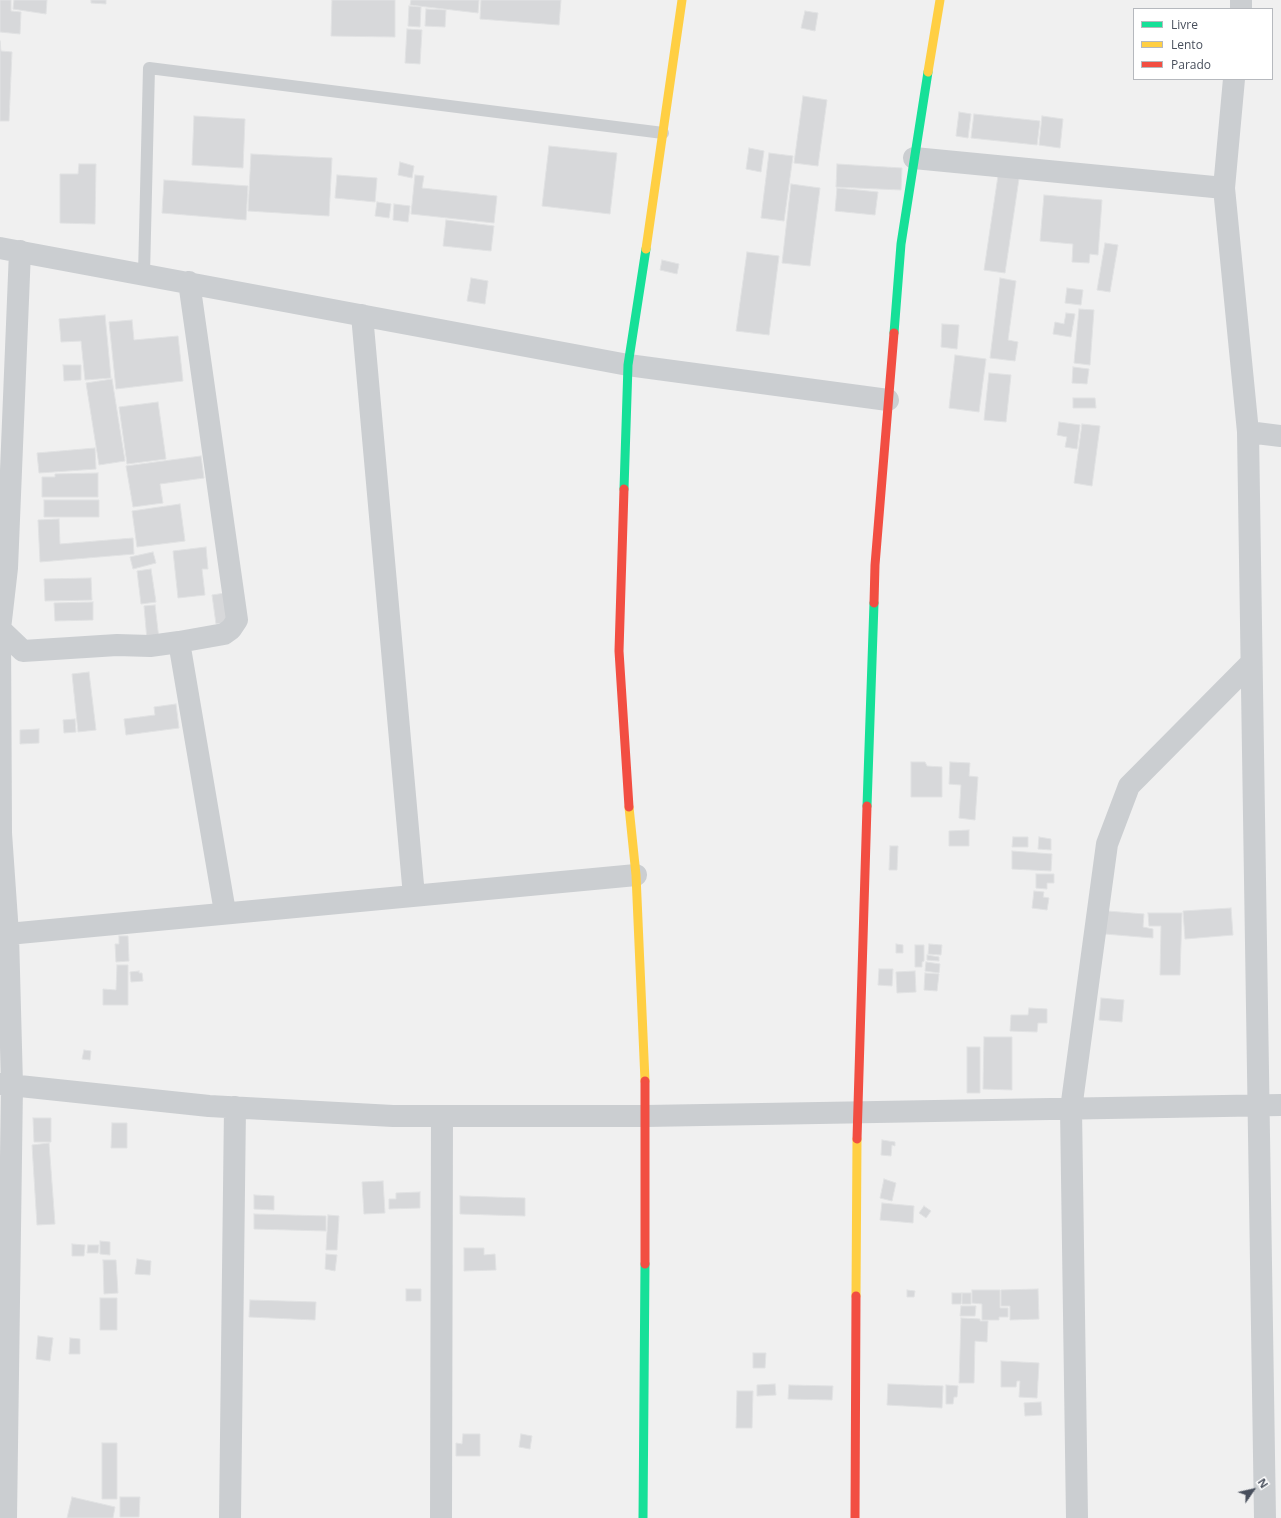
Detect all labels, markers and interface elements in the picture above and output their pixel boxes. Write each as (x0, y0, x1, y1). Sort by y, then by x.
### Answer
legend (1133, 8, 1273, 80)
text: Livre (1171, 16, 1198, 33)
text: Lento (1171, 36, 1203, 53)
text: Parado (1171, 56, 1211, 73)
north arrow (1233, 1470, 1273, 1510)
text: N (1255, 1475, 1272, 1491)

